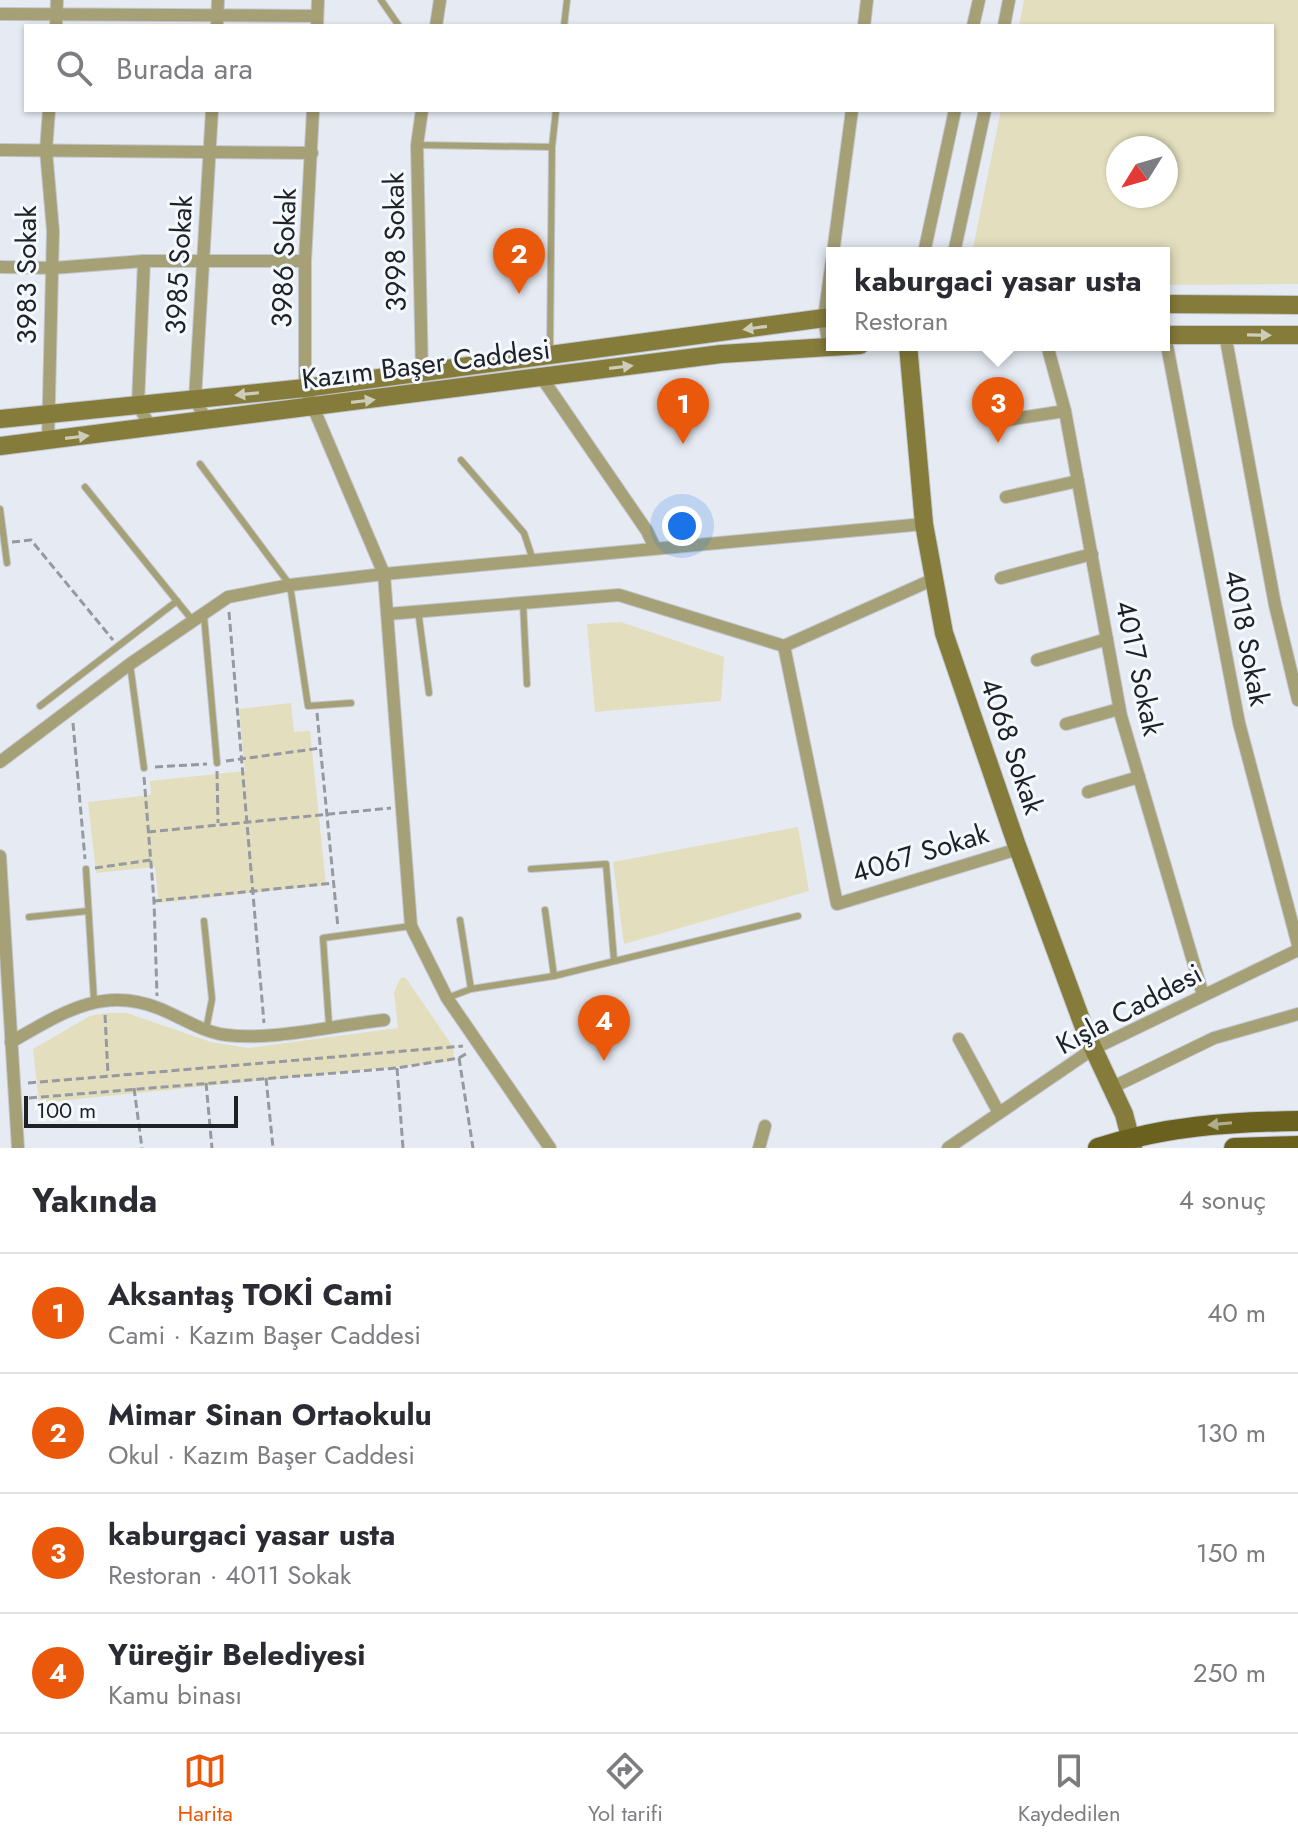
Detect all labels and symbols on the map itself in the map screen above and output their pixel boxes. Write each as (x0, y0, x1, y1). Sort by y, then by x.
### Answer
north arrow (1106, 136, 1178, 208)
street label: 3998 Sokak (373, 171, 417, 312)
street label: 3986 Sokak (261, 187, 307, 329)
street label: 3985 Sokak (155, 194, 203, 336)
street label: 3983 Sokak (6, 205, 47, 345)
pin: 2 (493, 228, 545, 294)
one-way arrow (742, 322, 767, 335)
street label: Kazım Başer Caddesi (299, 328, 553, 400)
one-way arrow (1247, 329, 1272, 341)
one-way arrow (609, 361, 634, 374)
pin: 3 (972, 377, 1024, 443)
pin: 1 (657, 378, 709, 444)
one-way arrow (234, 387, 259, 400)
one-way arrow (351, 394, 376, 407)
one-way arrow (65, 430, 90, 443)
your location (662, 506, 702, 546)
street label: 4018 Sokak (1214, 566, 1280, 710)
street label: 4017 Sokak (1105, 596, 1173, 740)
street label: 4068 Sokak (970, 672, 1055, 820)
street label: 4067 Sokak (847, 813, 994, 893)
street label: Kışla Caddesi (1049, 953, 1209, 1065)
pin: 4 (578, 995, 630, 1061)
scale bar (24, 1092, 238, 1128)
one-way arrow (1207, 1117, 1232, 1130)

